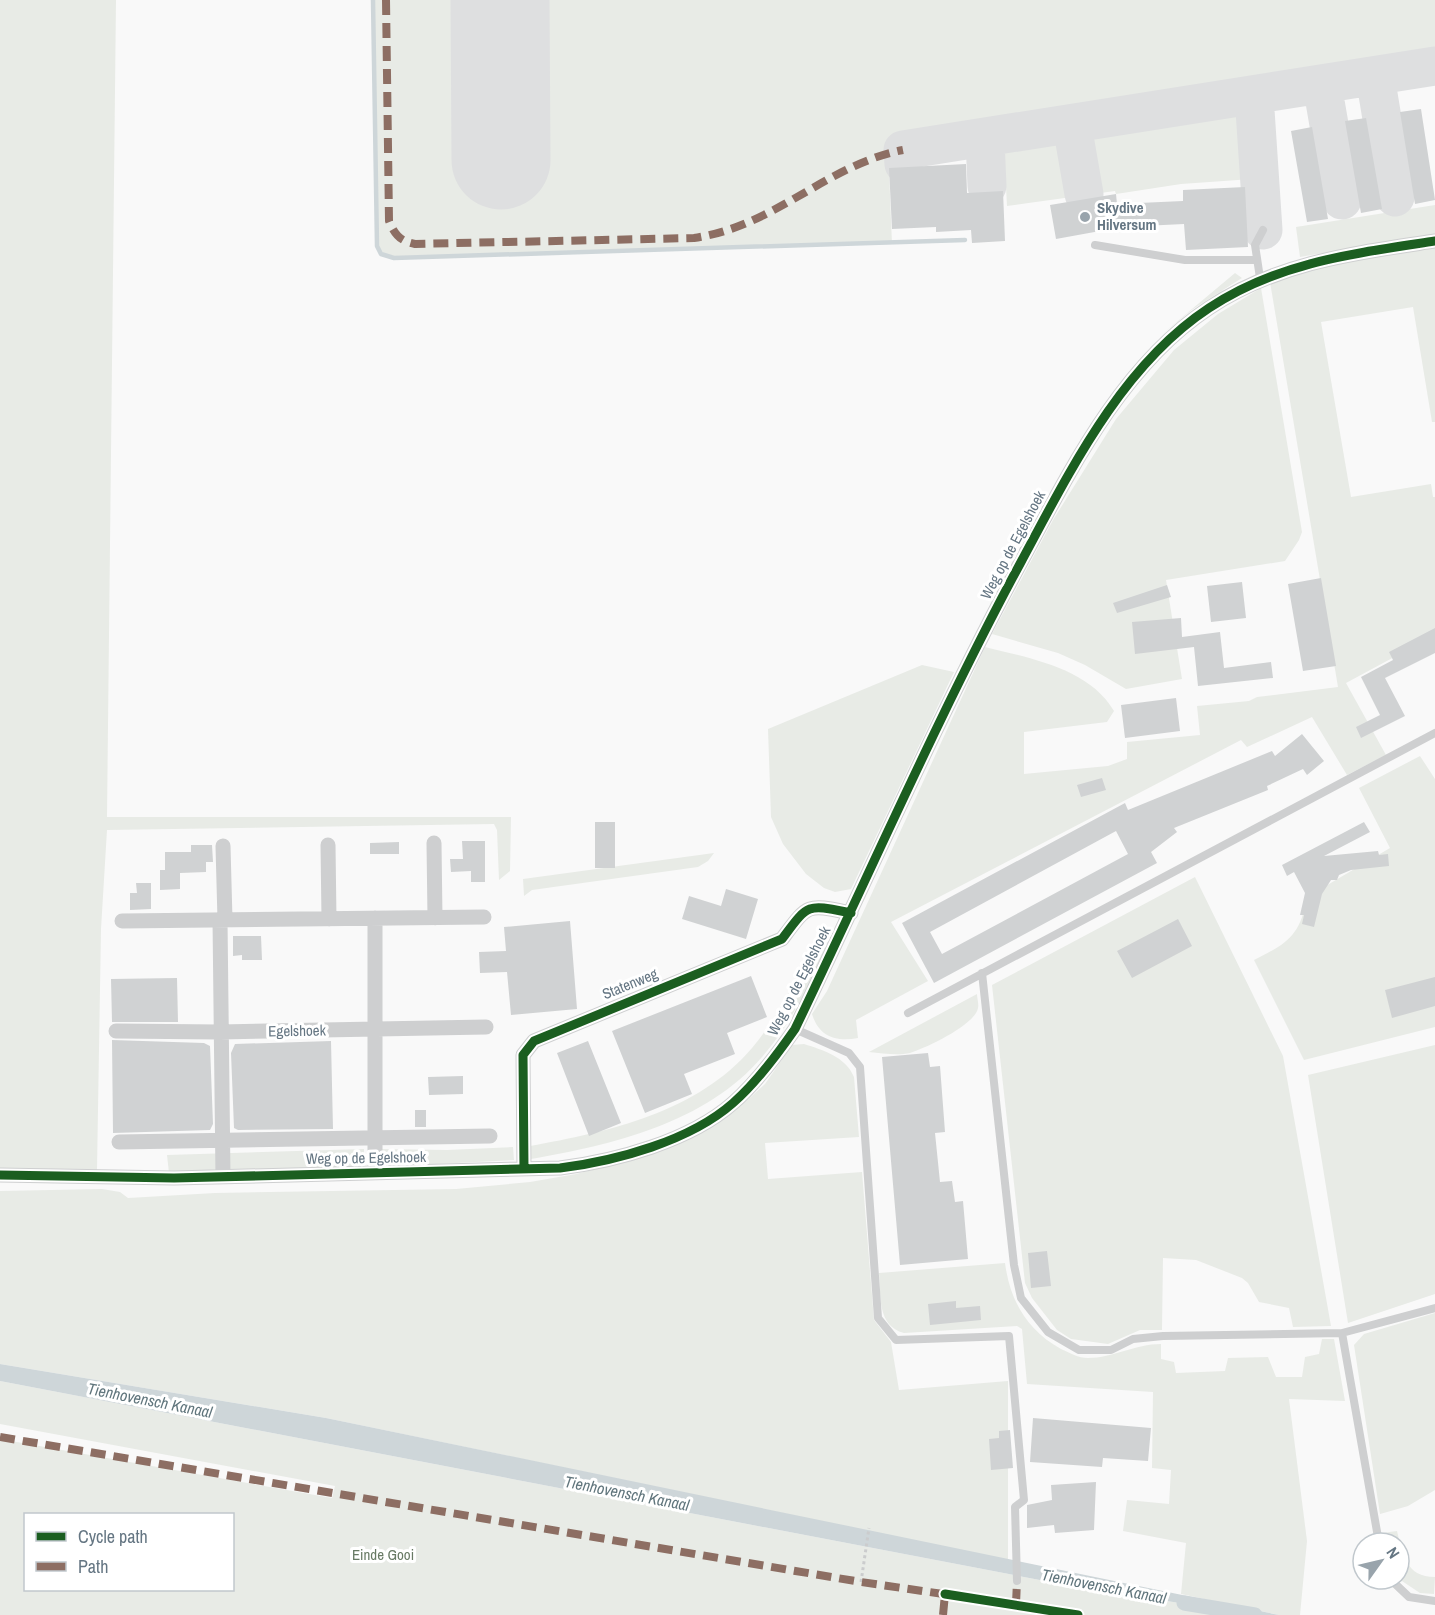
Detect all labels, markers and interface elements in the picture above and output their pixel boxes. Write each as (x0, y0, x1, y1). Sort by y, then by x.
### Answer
place label: Skydive Hilversum (1097, 197, 1157, 235)
marker: Skydive Hilversum (1078, 210, 1092, 224)
street label: Weg op de Egelshoek (975, 486, 1050, 603)
street label: Weg op de Egelshoek (762, 922, 836, 1039)
street label: Statenweg (599, 963, 661, 1004)
street label: Egelshoek (268, 1019, 327, 1041)
street label: Weg op de Egelshoek (306, 1146, 427, 1169)
water label: Tienhovensch Kanaal (86, 1377, 215, 1423)
water label: Tienhovensch Kanaal (563, 1470, 692, 1516)
legend (24, 1513, 234, 1591)
text: Cycle path (78, 1524, 148, 1549)
north arrow (1351, 1531, 1411, 1591)
text: N (1382, 1543, 1405, 1563)
park label: Einde Gooi (352, 1544, 414, 1565)
text: Path (78, 1554, 108, 1579)
water label: Tienhovensch Kanaal (1040, 1563, 1169, 1609)

